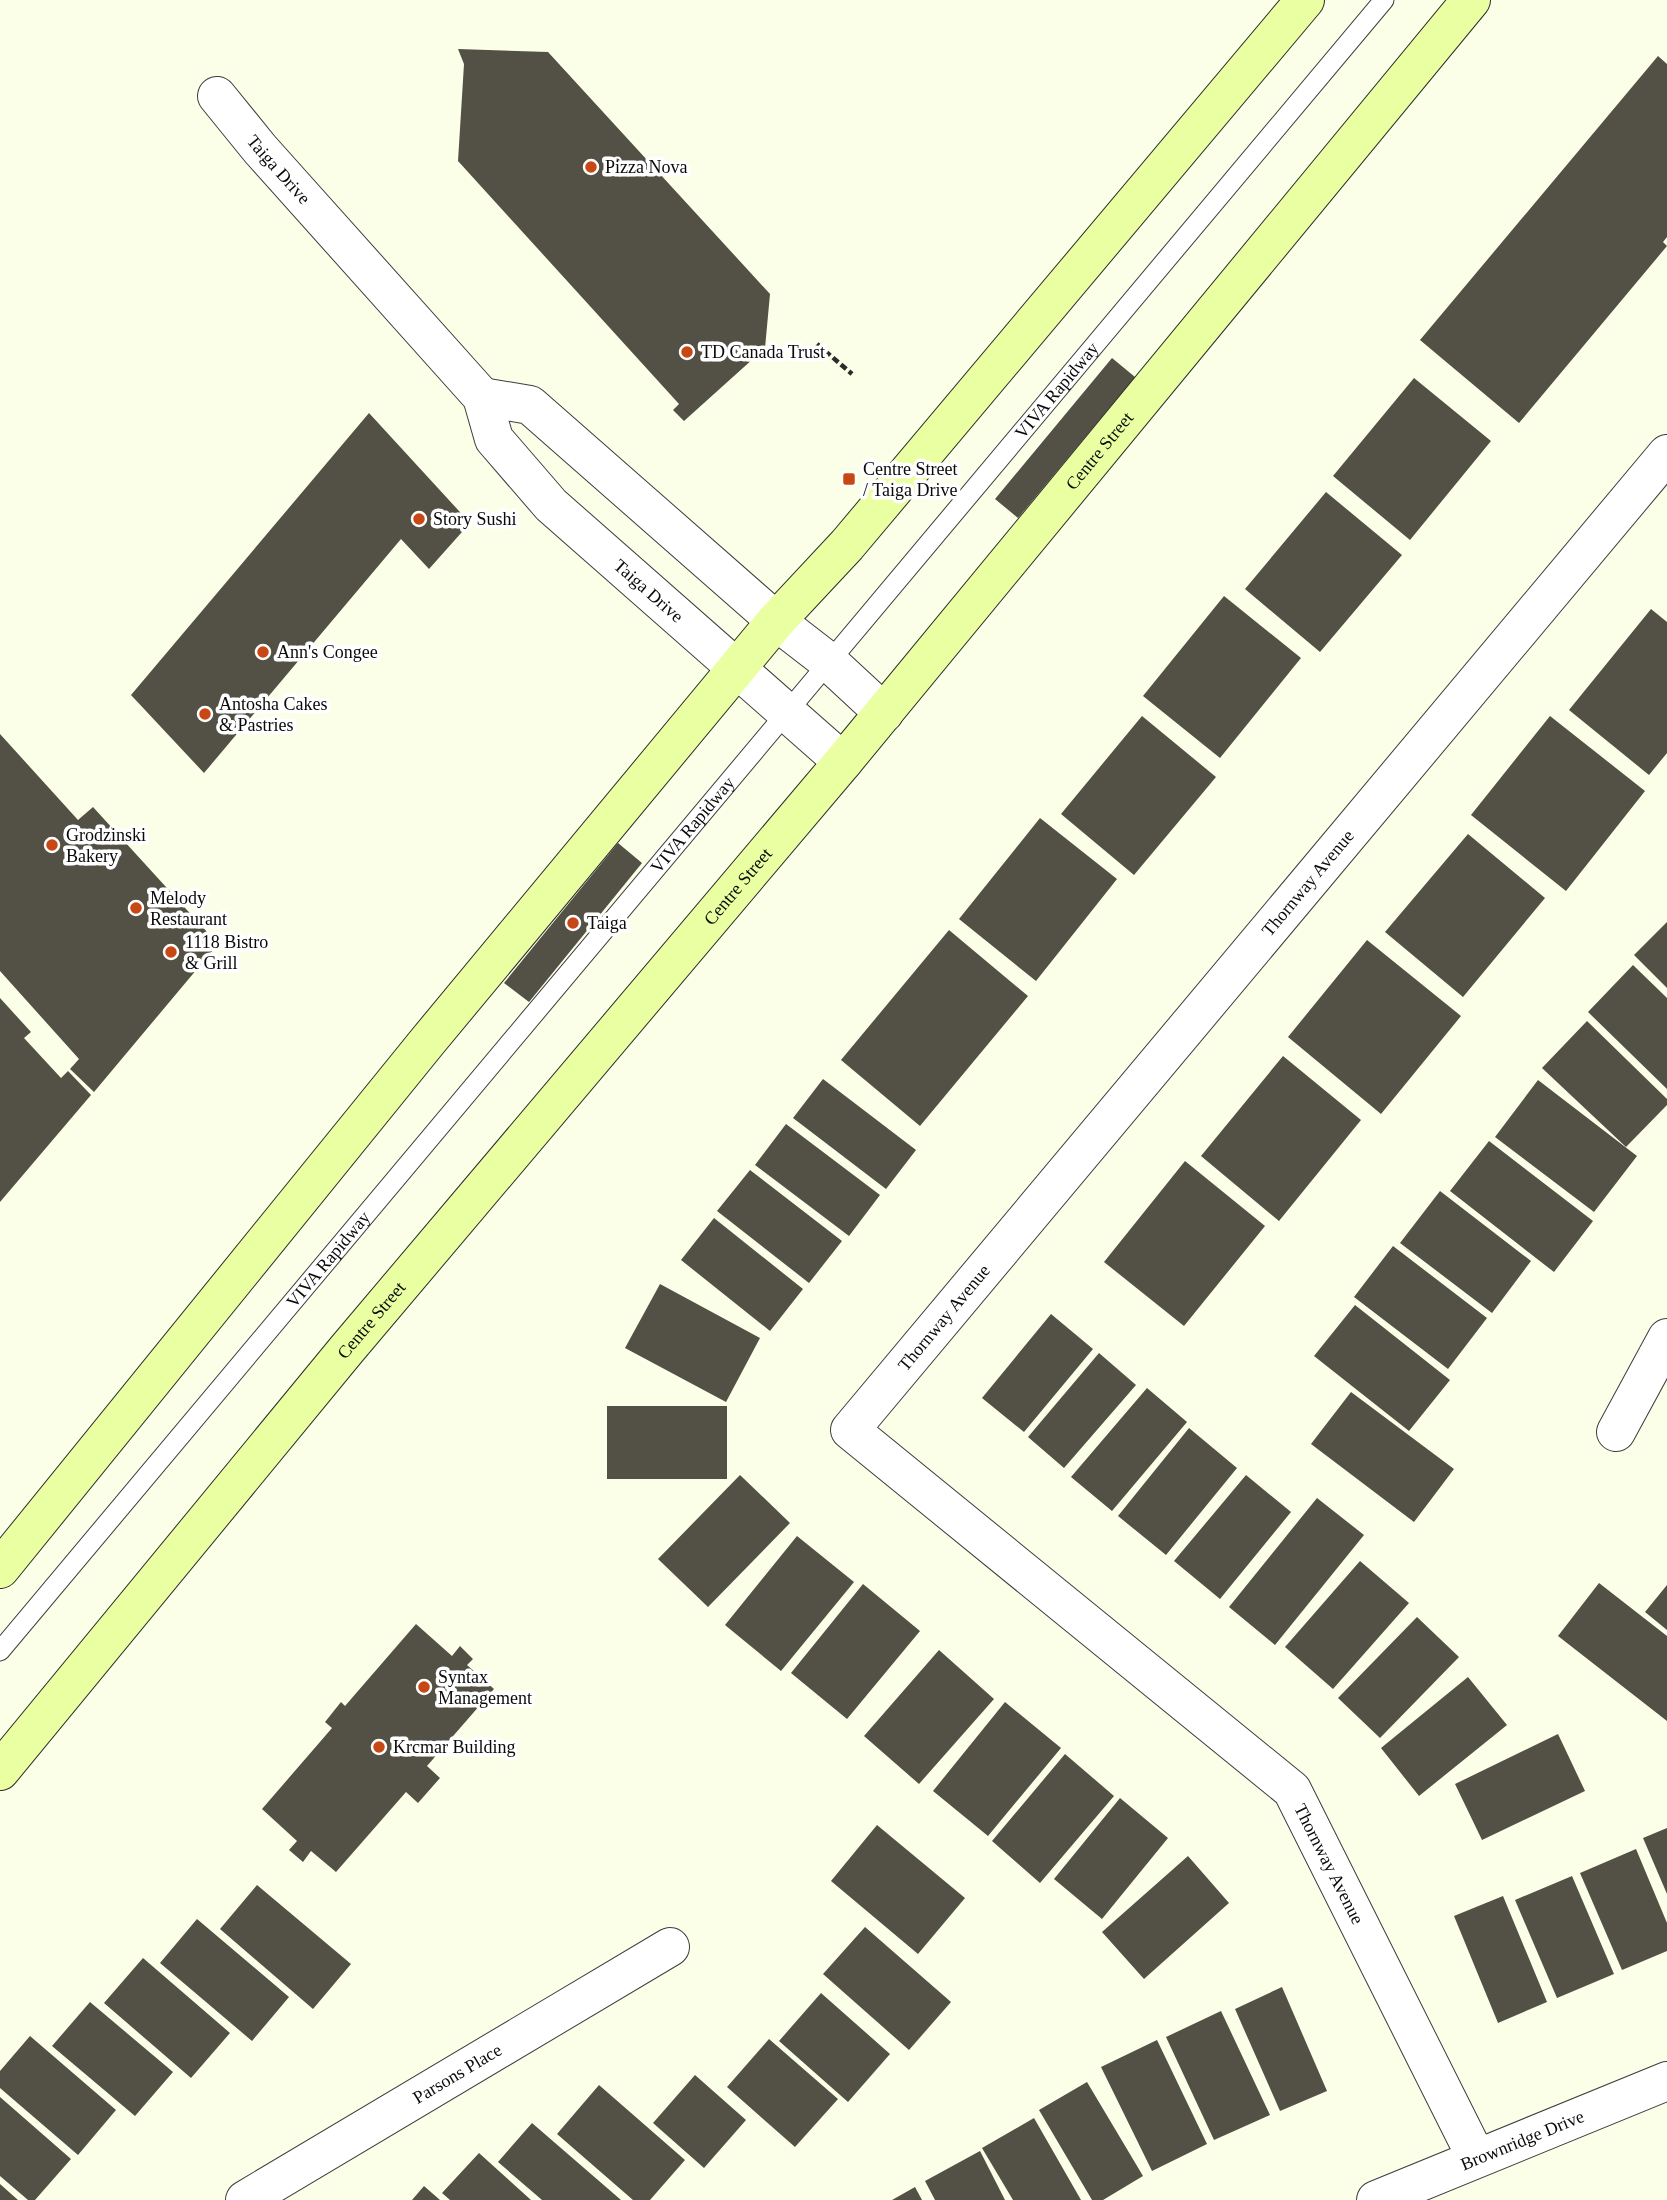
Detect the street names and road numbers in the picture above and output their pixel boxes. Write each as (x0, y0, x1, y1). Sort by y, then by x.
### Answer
street label: Taiga Drive (243, 131, 314, 208)
street label: VIVA Rapidway (1011, 338, 1103, 442)
street label: Centre Street (1062, 408, 1137, 494)
street label: Taiga Drive (610, 555, 687, 627)
street label: VIVA Rapidway (647, 773, 738, 877)
street label: Thornway Avenue (1258, 826, 1358, 940)
street label: Centre Street (700, 844, 776, 929)
street label: VIVA Rapidway (282, 1207, 374, 1312)
street label: Thornway Avenue (894, 1261, 994, 1375)
street label: Centre Street (333, 1278, 409, 1363)
street label: Thornway Avenue (1290, 1801, 1368, 1927)
street label: Parsons Place (409, 2040, 505, 2108)
street label: Brownridge Drive (1458, 2106, 1587, 2174)

